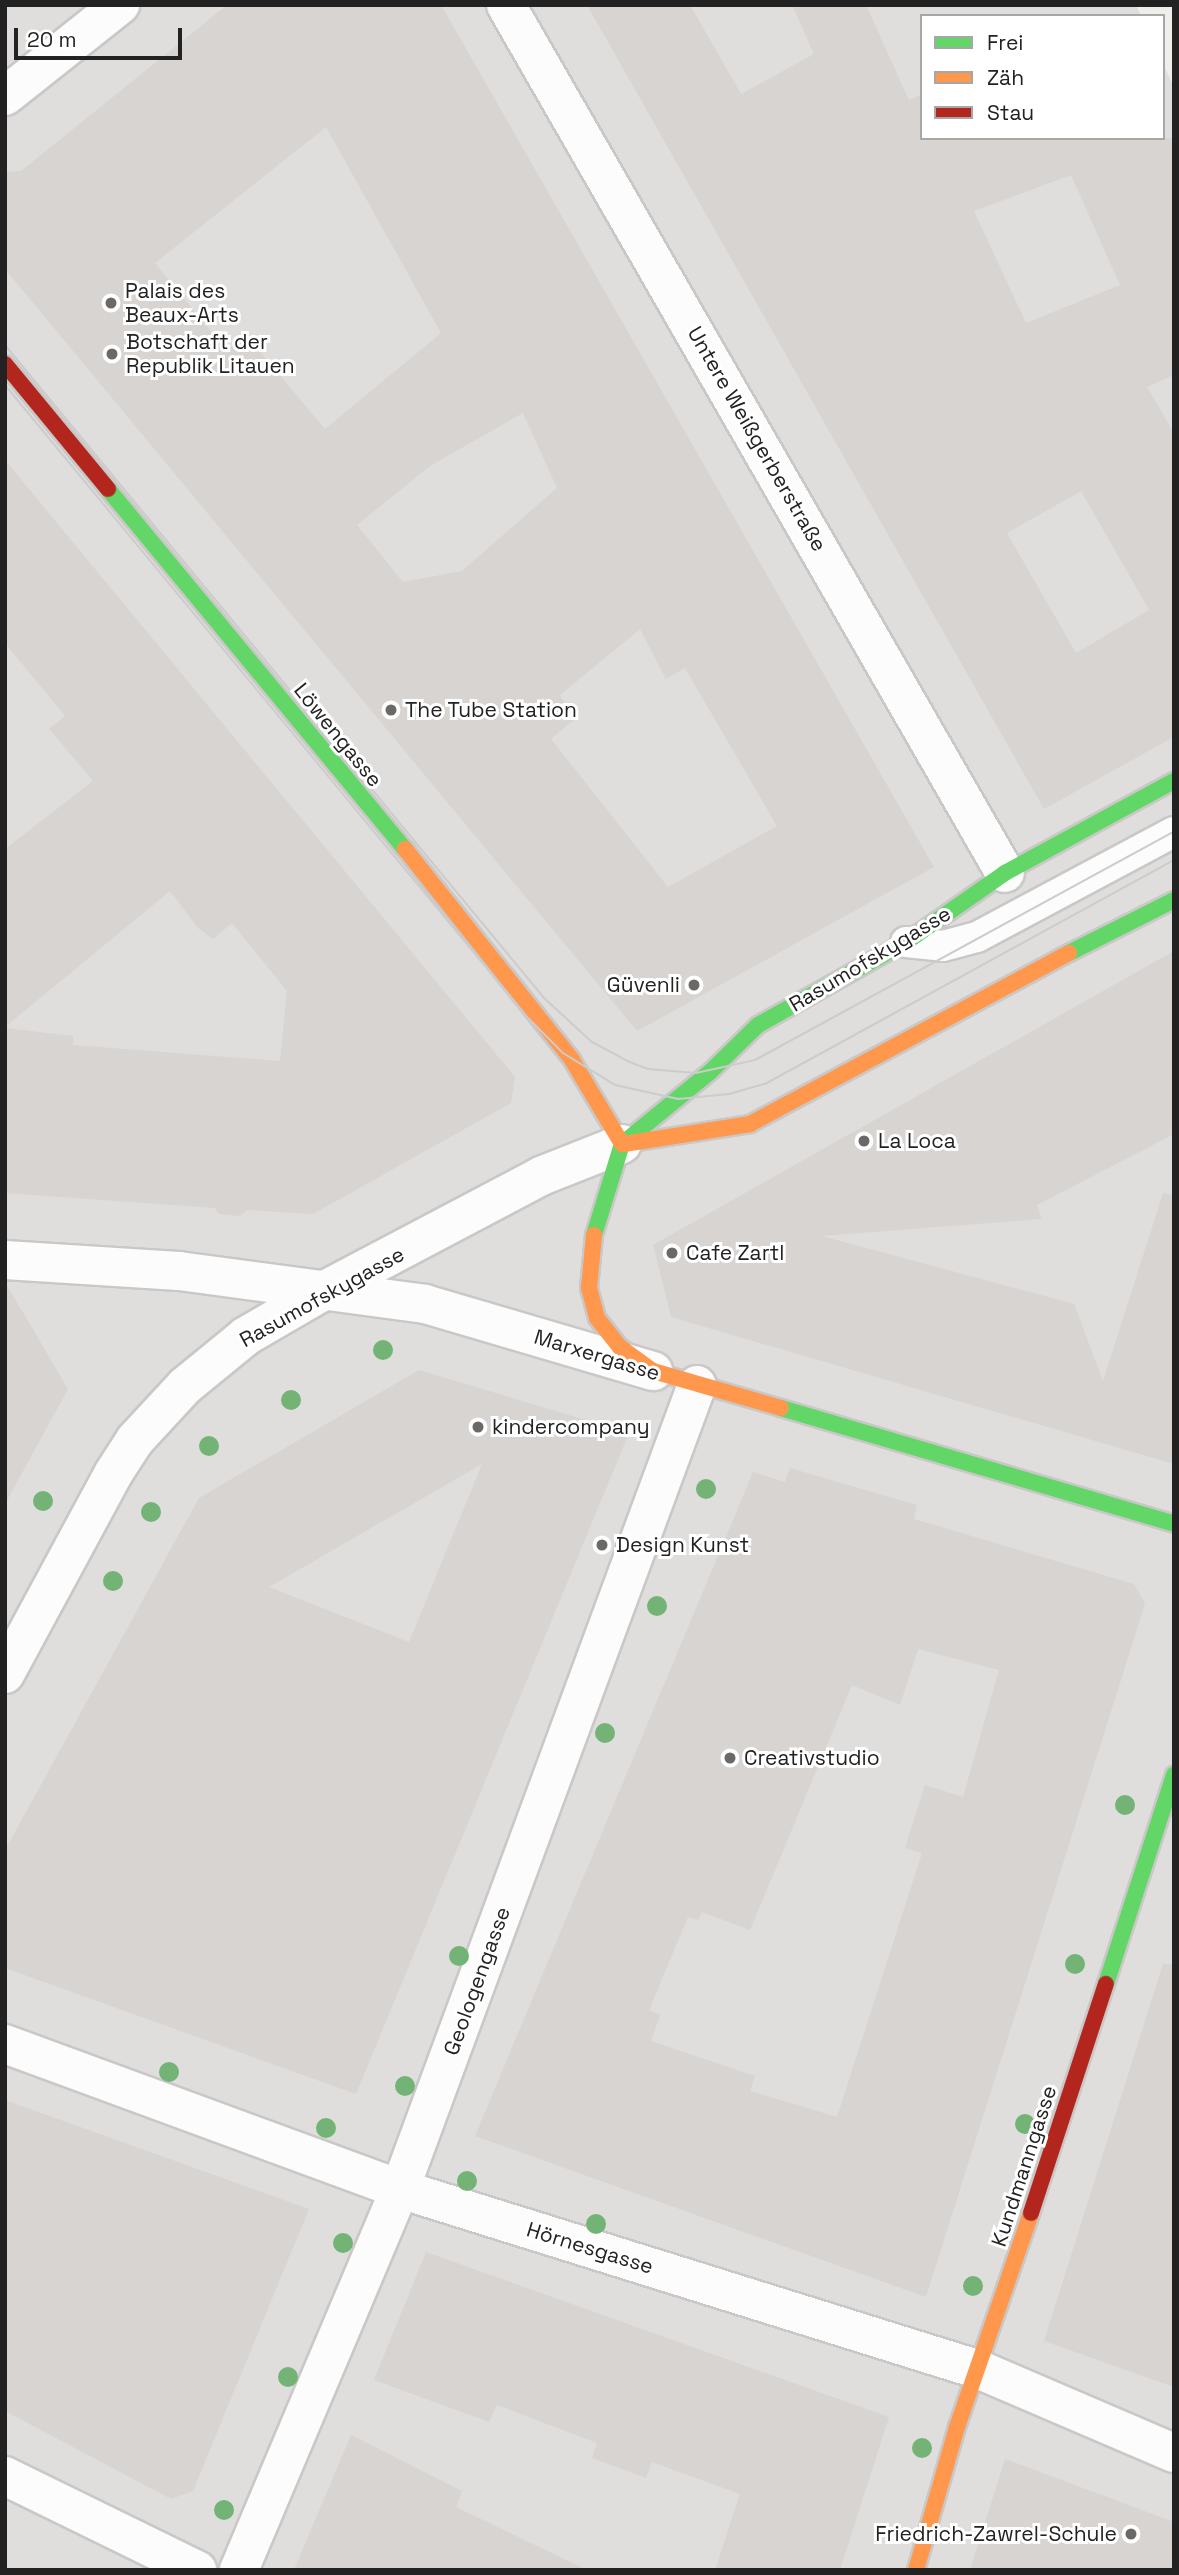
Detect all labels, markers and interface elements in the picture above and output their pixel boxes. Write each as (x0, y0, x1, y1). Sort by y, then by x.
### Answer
scale bar (18, 14, 186, 58)
legend (920, 14, 1165, 140)
text: 20 m (27, 26, 77, 53)
text: Frei (987, 29, 1023, 56)
text: Zäh (987, 64, 1024, 91)
text: Stau (987, 99, 1034, 126)
place label: Palais des Beaux-Arts (125, 278, 239, 328)
marker: Palais des Beaux-Arts (103, 295, 119, 311)
street label: Untere Weißgerberstraße (682, 322, 832, 556)
place label: Botschaft der Republik Litauen (126, 329, 295, 379)
marker: Botschaft der Republik Litauen (104, 346, 120, 362)
street label: Löwengasse (289, 678, 387, 792)
place label: The Tube Station (405, 697, 578, 723)
marker: The Tube Station (383, 702, 399, 718)
street label: Rasumofskygasse (785, 901, 955, 1017)
place label: Güvenli (607, 972, 680, 998)
marker: Güvenli (686, 977, 702, 993)
place label: La Loca (878, 1128, 956, 1154)
marker: La Loca (856, 1133, 872, 1149)
place label: Cafe Zartl (686, 1240, 784, 1266)
street label: Rasumofskygasse (235, 1241, 409, 1353)
marker: Cafe Zartl (664, 1245, 680, 1261)
street label: Marxergasse (531, 1324, 663, 1386)
place label: kindercompany (492, 1414, 650, 1440)
marker: kindercompany (470, 1419, 486, 1435)
place label: Design Kunst (616, 1532, 749, 1558)
marker: Design Kunst (594, 1537, 610, 1553)
place label: Creativstudio (744, 1745, 880, 1771)
marker: Creativstudio (722, 1750, 738, 1766)
street label: Geologengasse (438, 1903, 516, 2059)
street label: Kundmanngasse (986, 2082, 1062, 2250)
street label: Hörnesgasse (524, 2217, 656, 2279)
place label: Friedrich-Zawrel-Schule (875, 2521, 1117, 2547)
marker: Friedrich-Zawrel-Schule (1123, 2526, 1139, 2542)

